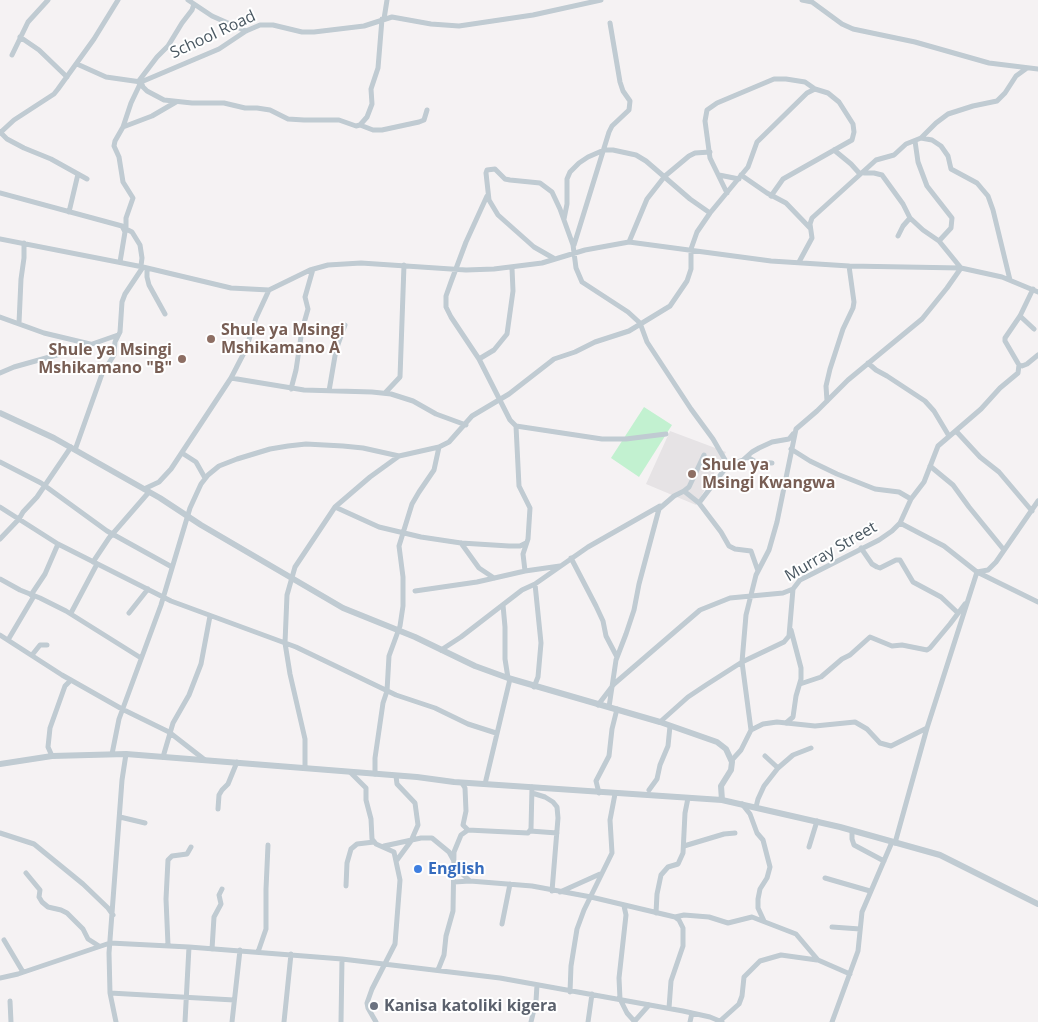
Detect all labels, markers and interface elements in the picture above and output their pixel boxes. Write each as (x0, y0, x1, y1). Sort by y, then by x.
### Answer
street label: School Road (167, 7, 259, 63)
place label: Shule ya Msingi Mshikamano A (221, 320, 345, 358)
marker: Shule ya Msingi Mshikamano A (205, 333, 217, 345)
place label: Shule ya Msingi Mshikamano "B" (38, 340, 172, 378)
marker: Shule ya Msingi Mshikamano "B" (176, 353, 188, 365)
place label: Shule ya Msingi Kwangwa (702, 455, 835, 493)
marker: Shule ya Msingi Kwangwa (686, 468, 698, 480)
street label: Murray Street (782, 518, 880, 586)
place label: English (428, 859, 485, 879)
marker: English (412, 863, 424, 875)
place label: Kanisa katoliki kigera (384, 996, 557, 1016)
marker: Kanisa katoliki kigera (368, 1000, 380, 1012)

